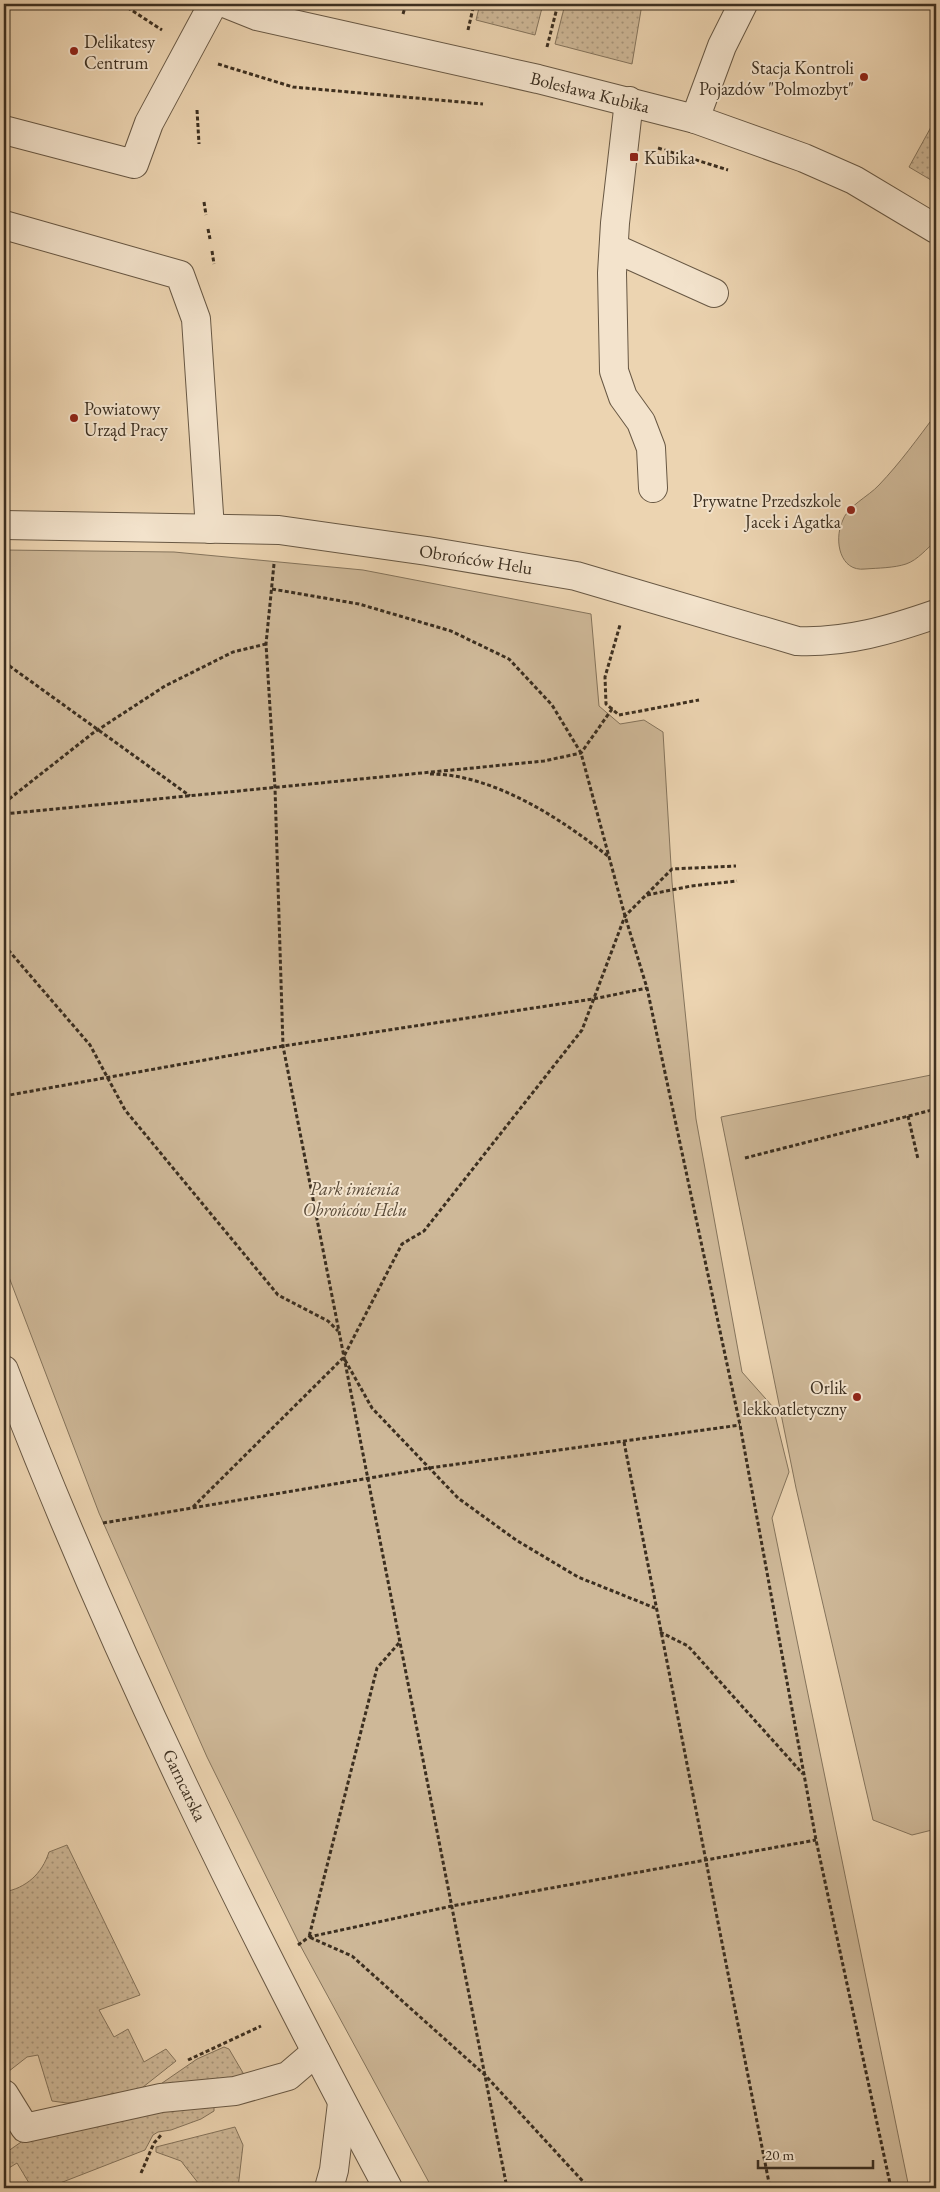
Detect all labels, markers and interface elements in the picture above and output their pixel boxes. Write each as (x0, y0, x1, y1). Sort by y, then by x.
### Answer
place label: Delikatesy Centrum (84, 30, 155, 74)
marker: Delikatesy Centrum (68, 45, 80, 57)
place label: Stacja Kontroli Pojazdów "Polmozbyt" (699, 56, 855, 100)
street label: Bolesława Kubika (528, 66, 653, 118)
marker: Stacja Kontroli Pojazdów "Polmozbyt" (858, 71, 870, 83)
place label: Kubika (644, 146, 696, 169)
marker: Kubika (628, 151, 640, 163)
place label: Powiatowy Urząd Pracy (84, 397, 168, 441)
marker: Powiatowy Urząd Pracy (68, 412, 80, 424)
place label: Prywatne Przedszkole Jacek i Agatka (692, 489, 842, 533)
marker: Prywatne Przedszkole Jacek i Agatka (845, 504, 857, 516)
street label: Obrońców Helu (418, 539, 535, 579)
park label: Park imienia Obrońców Helu (303, 1177, 407, 1221)
place label: Orlik lekkoatletyczny (743, 1376, 848, 1420)
marker: Orlik lekkoatletyczny (851, 1391, 863, 1403)
street label: Garncarska (158, 1745, 213, 1826)
scale bar (758, 2137, 872, 2169)
text: 20 m (765, 2145, 794, 2164)

